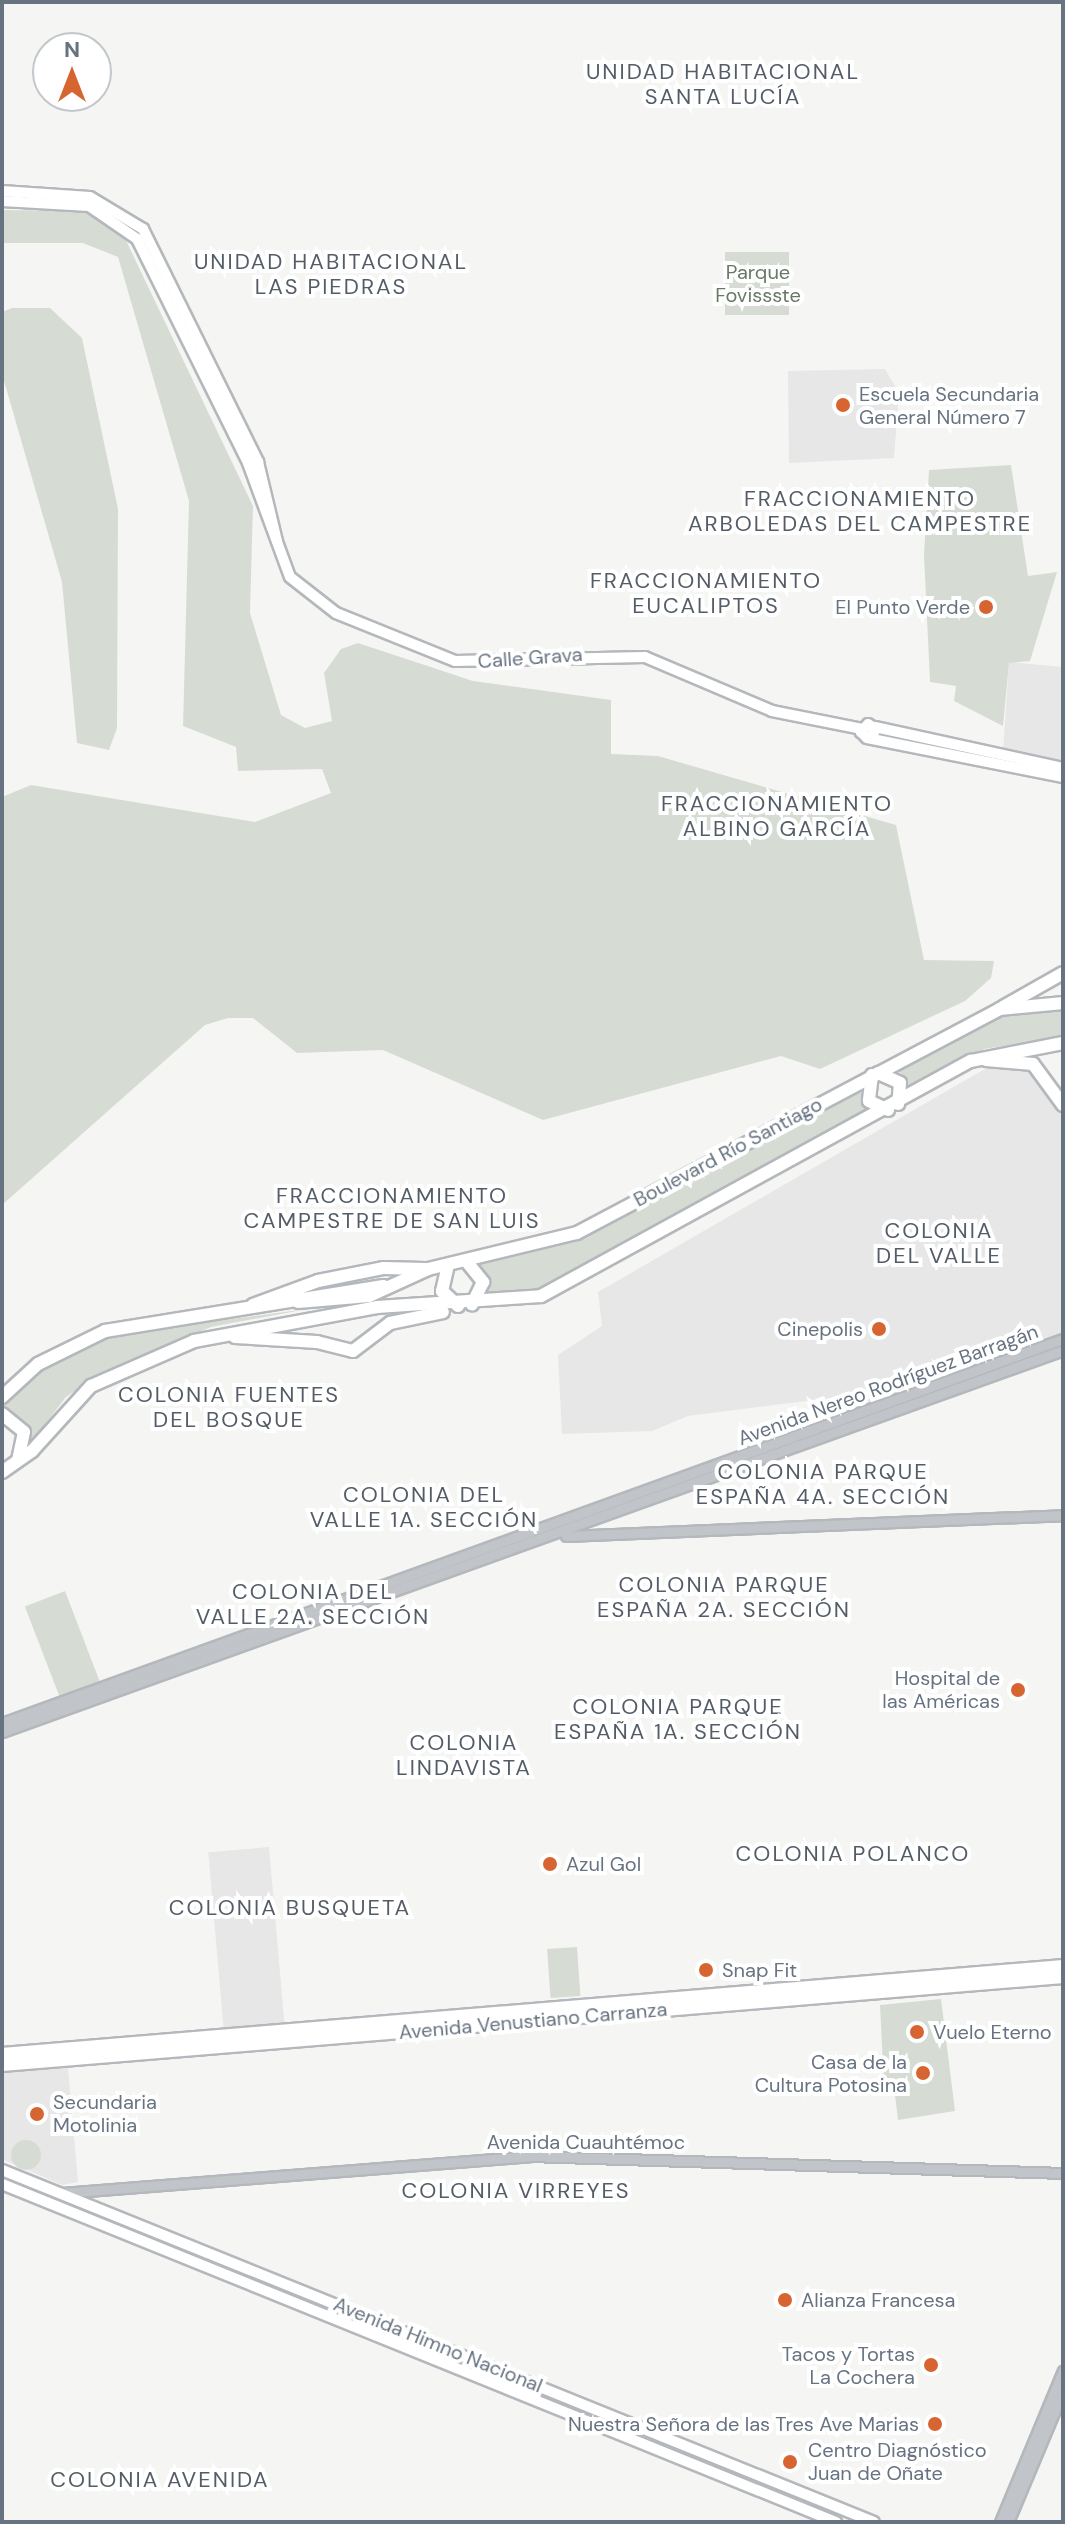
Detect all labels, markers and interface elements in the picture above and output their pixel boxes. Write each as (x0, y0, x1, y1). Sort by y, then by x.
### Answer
north arrow (32, 32, 112, 112)
text: N (64, 35, 80, 64)
district label: UNIDAD HABITACIONAL SANTA LUCÍA (586, 58, 860, 110)
district label: UNIDAD HABITACIONAL LAS PIEDRAS (194, 248, 468, 300)
park label: Parque Fovissste (715, 260, 801, 307)
place label: Escuela Secundaria General Número 7 (859, 382, 1039, 429)
marker: Escuela Secundaria General Número 7 (834, 396, 852, 414)
district label: FRACCIONAMIENTO ARBOLEDAS DEL CAMPESTRE (688, 485, 1032, 536)
district label: FRACCIONAMIENTO EUCALIPTOS (590, 567, 822, 618)
place label: El Punto Verde (835, 595, 970, 619)
marker: El Punto Verde (977, 598, 995, 616)
street label: Calle Grava (477, 642, 583, 674)
district label: FRACCIONAMIENTO ALBINO GARCÍA (661, 790, 893, 842)
street label: Boulevard Río Santiago (630, 1092, 826, 1212)
district label: FRACCIONAMIENTO CAMPESTRE DE SAN LUIS (244, 1182, 540, 1234)
district label: COLONIA DEL VALLE (876, 1217, 1002, 1268)
place label: Cinepolis (777, 1317, 863, 1341)
street label: Avenida Nereo Rodríguez Barragán (735, 1319, 1041, 1451)
marker: Cinepolis (870, 1320, 888, 1338)
district label: COLONIA FUENTES DEL BOSQUE (118, 1381, 340, 1432)
district label: COLONIA PARQUE ESPAÑA 4A. SECCIÓN (696, 1458, 950, 1510)
district label: COLONIA DEL VALLE 1A. SECCIÓN (310, 1481, 538, 1532)
district label: COLONIA PARQUE ESPAÑA 2A. SECCIÓN (597, 1571, 851, 1622)
district label: COLONIA DEL VALLE 2A. SECCIÓN (196, 1578, 430, 1630)
place label: Hospital de las Américas (882, 1666, 1000, 1713)
marker: Hospital de las Américas (1007, 1679, 1029, 1701)
district label: COLONIA PARQUE ESPAÑA 1A. SECCIÓN (554, 1693, 802, 1744)
district label: COLONIA LINDAVISTA (396, 1729, 532, 1780)
district label: COLONIA POLANCO (736, 1841, 970, 1867)
place label: Azul Gol (566, 1852, 641, 1876)
marker: Azul Gol (541, 1855, 559, 1873)
district label: COLONIA BUSQUETA (169, 1895, 411, 1921)
place label: Snap Fit (722, 1958, 797, 1982)
marker: Snap Fit (697, 1961, 715, 1979)
street label: Avenida Venustiano Carranza (398, 1997, 668, 2045)
place label: Vuelo Eterno (933, 2020, 1052, 2044)
marker: Vuelo Eterno (908, 2023, 926, 2041)
place label: Casa de la Cultura Potosina (755, 2050, 907, 2097)
marker: Casa de la Cultura Potosina (914, 2064, 932, 2082)
place label: Secundaria Motolinia (53, 2090, 157, 2137)
marker: Secundaria Motolinia (28, 2105, 46, 2123)
street label: Avenida Cuauhtémoc (487, 2130, 685, 2154)
district label: COLONIA VIRREYES (401, 2178, 631, 2204)
place label: Alianza Francesa (801, 2288, 955, 2312)
marker: Alianza Francesa (776, 2291, 794, 2309)
street label: Avenida Himno Nacional (330, 2292, 546, 2398)
place label: Tacos y Tortas La Cochera (782, 2342, 915, 2389)
marker: Tacos y Tortas La Cochera (922, 2356, 940, 2374)
place label: Nuestra Señora de las Tres Ave Marias (568, 2412, 919, 2436)
marker: Nuestra Señora de las Tres Ave Marias (926, 2415, 944, 2433)
place label: Centro Diagnóstico Juan de Oñate (808, 2438, 987, 2485)
marker: Centro Diagnóstico Juan de Oñate (779, 2451, 801, 2473)
district label: COLONIA AVENIDA (50, 2467, 270, 2493)

